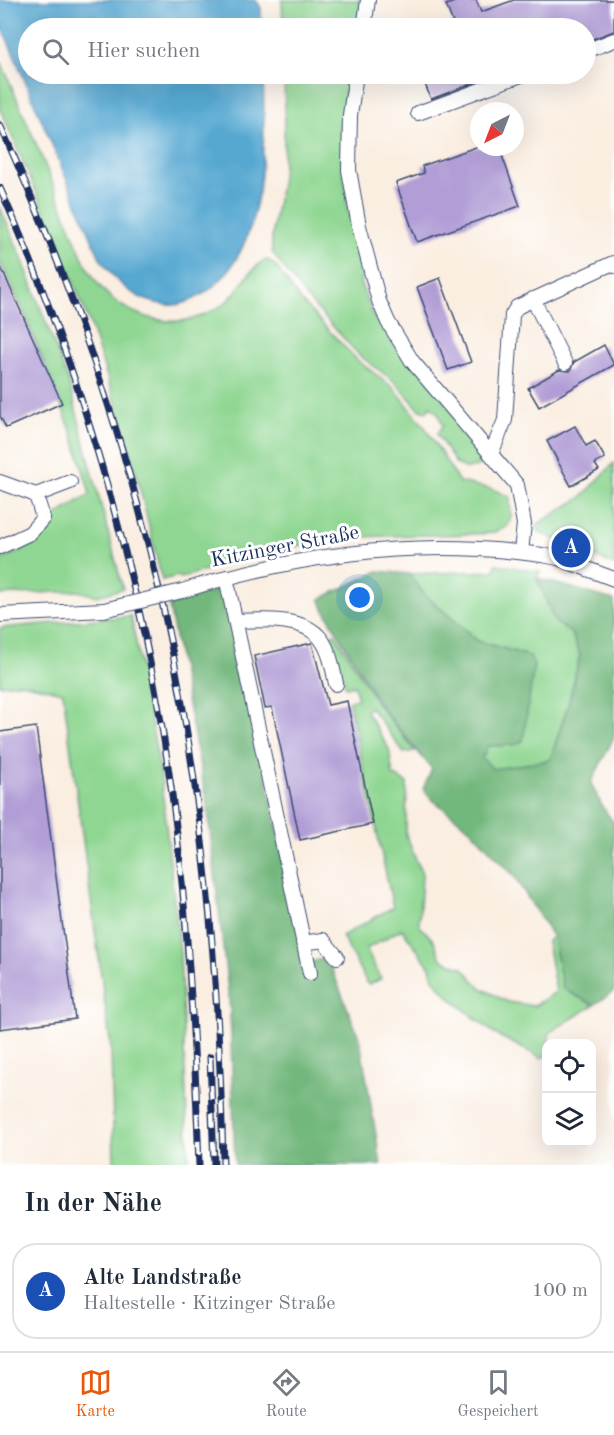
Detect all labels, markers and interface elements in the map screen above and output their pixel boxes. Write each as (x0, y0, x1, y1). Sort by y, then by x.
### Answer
search box (18, 18, 596, 84)
icon: search (39, 35, 72, 68)
text: Hier suchen (87, 40, 200, 62)
north arrow (470, 102, 524, 156)
street label: Kitzinger Straße (209, 522, 361, 572)
pin: A (552, 526, 590, 570)
your location (345, 583, 374, 612)
map controls (542, 1039, 596, 1147)
button: locate (542, 1039, 596, 1093)
button: layers (542, 1093, 596, 1147)
text: In der Nähe (24, 1191, 162, 1217)
text: Alte Landstraße (83, 1267, 242, 1289)
text: A (38, 1281, 53, 1301)
text: 100 m (532, 1281, 588, 1301)
text: Haltestelle · Kitzinger Straße (83, 1294, 335, 1314)
tab: Karte (75, 1366, 115, 1422)
tab: Route (266, 1366, 307, 1422)
tab: Gespeichert (458, 1366, 539, 1422)

